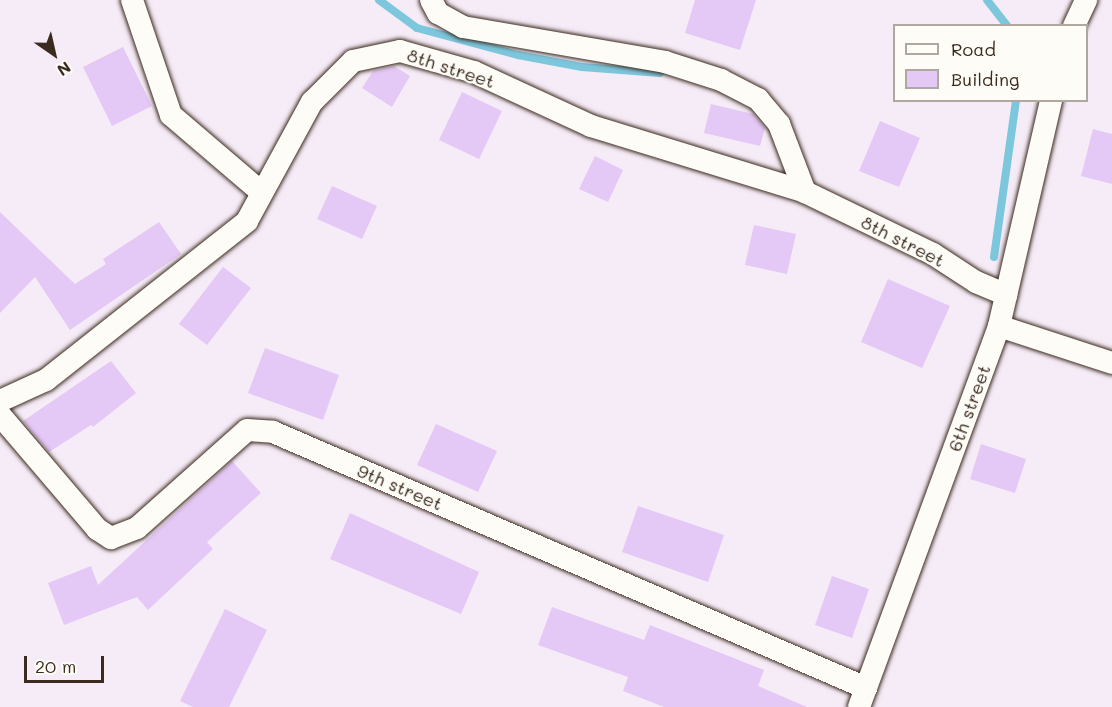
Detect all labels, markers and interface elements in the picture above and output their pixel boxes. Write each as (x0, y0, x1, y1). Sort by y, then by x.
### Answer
north arrow (24, 24, 84, 84)
legend (893, 24, 1088, 102)
text: Road (951, 37, 996, 61)
street label: 8th street (405, 44, 497, 92)
text: N (53, 57, 75, 81)
text: Building (951, 67, 1019, 91)
street label: 8th street (858, 211, 948, 271)
street label: 6th street (943, 362, 995, 454)
street label: 9th street (354, 459, 446, 515)
scale bar (27, 644, 106, 682)
text: 20 m (35, 654, 76, 678)

